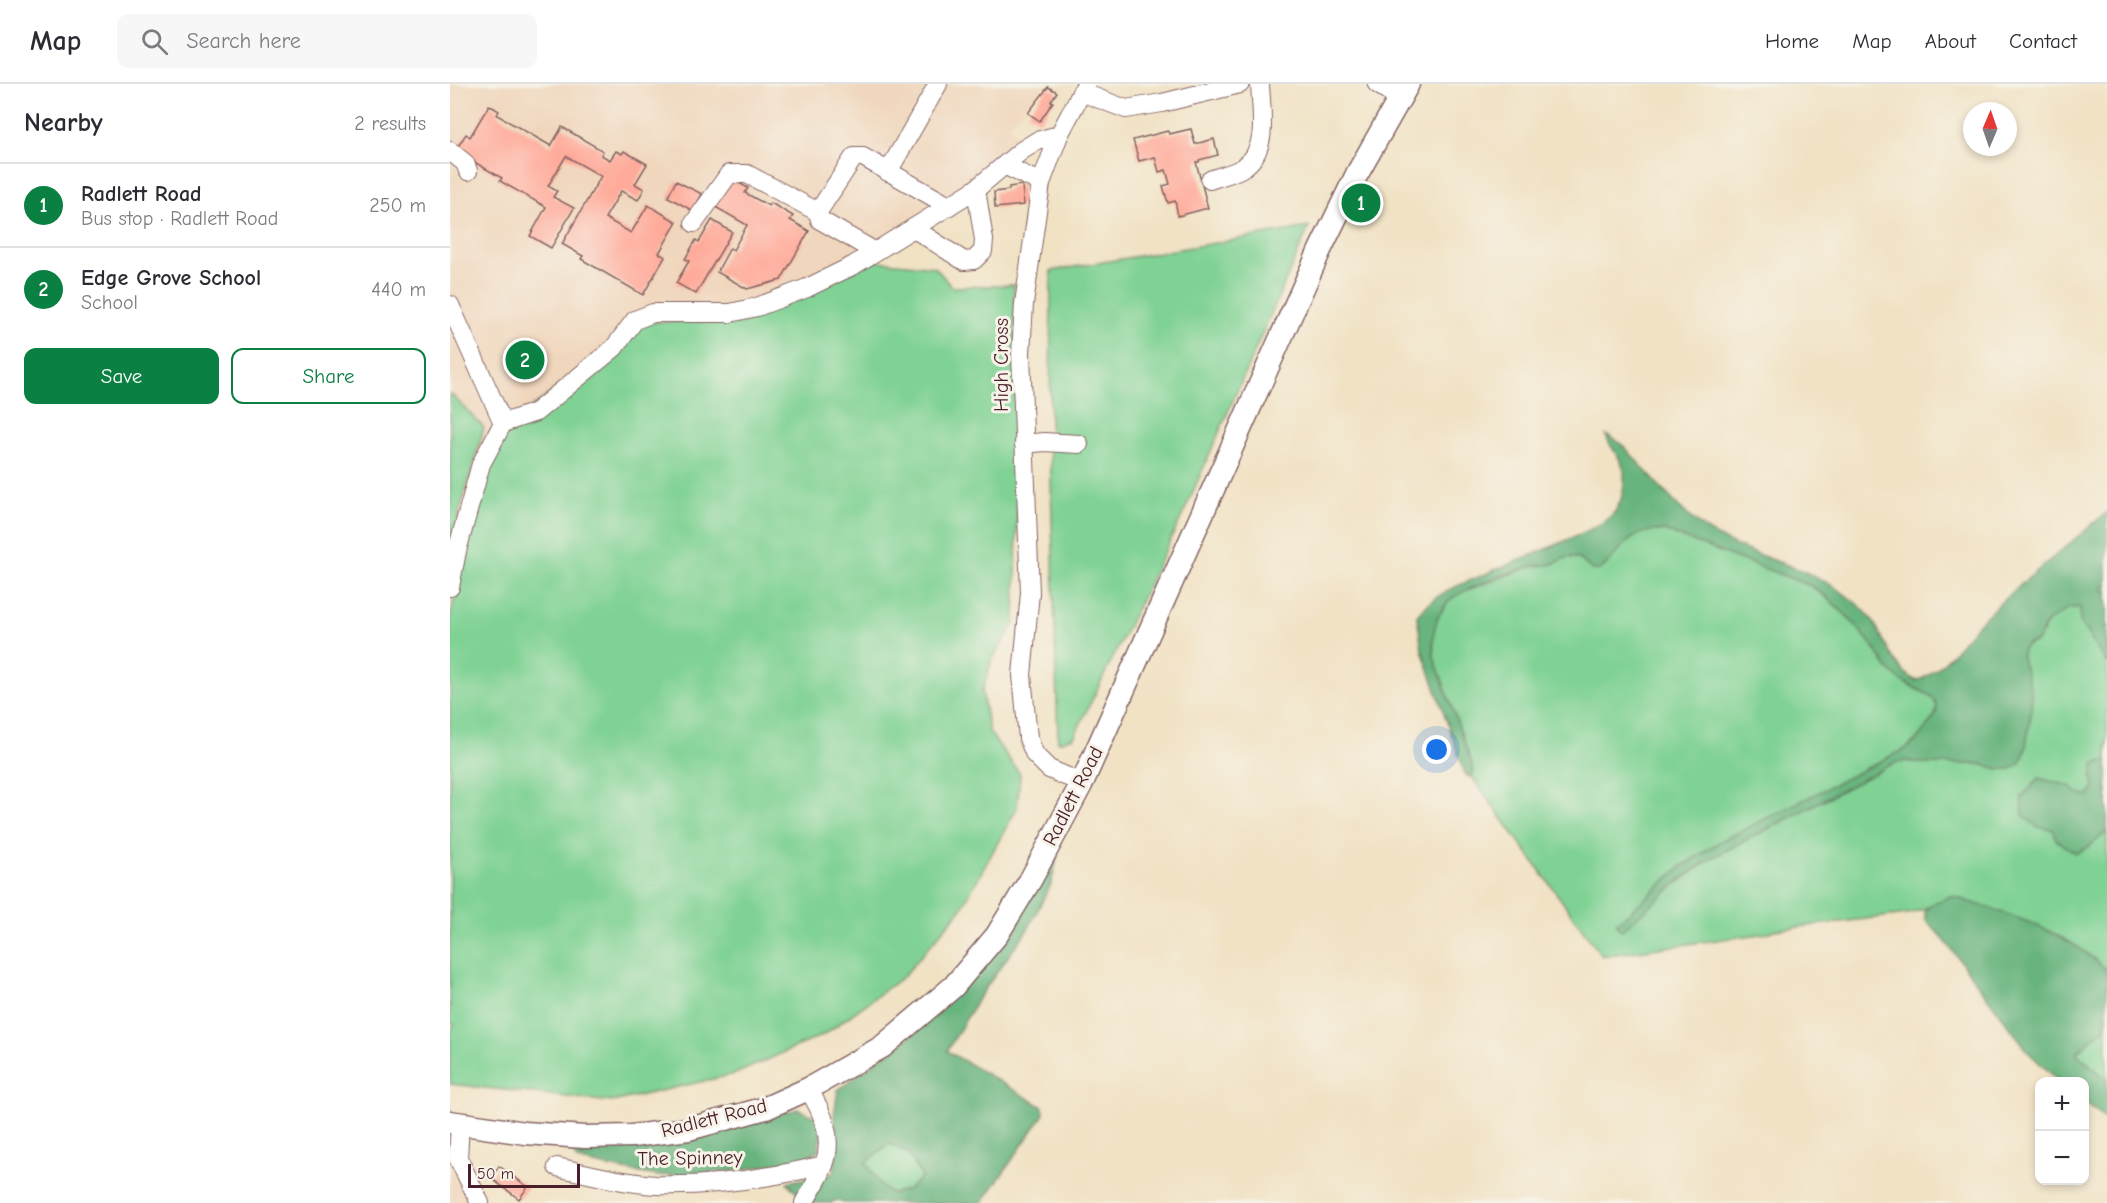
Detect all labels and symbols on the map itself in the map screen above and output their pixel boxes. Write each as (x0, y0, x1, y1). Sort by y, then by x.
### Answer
north arrow (1963, 102, 2017, 156)
pin: 1 (1342, 180, 1380, 226)
street label: High Cross (990, 318, 1013, 412)
pin: 2 (506, 338, 544, 382)
your location (1422, 735, 1451, 764)
street label: Radlett Road (1038, 743, 1108, 849)
street label: Radlett Road (659, 1094, 769, 1142)
street label: The Spinney (637, 1146, 743, 1170)
scale bar (468, 1161, 580, 1188)

